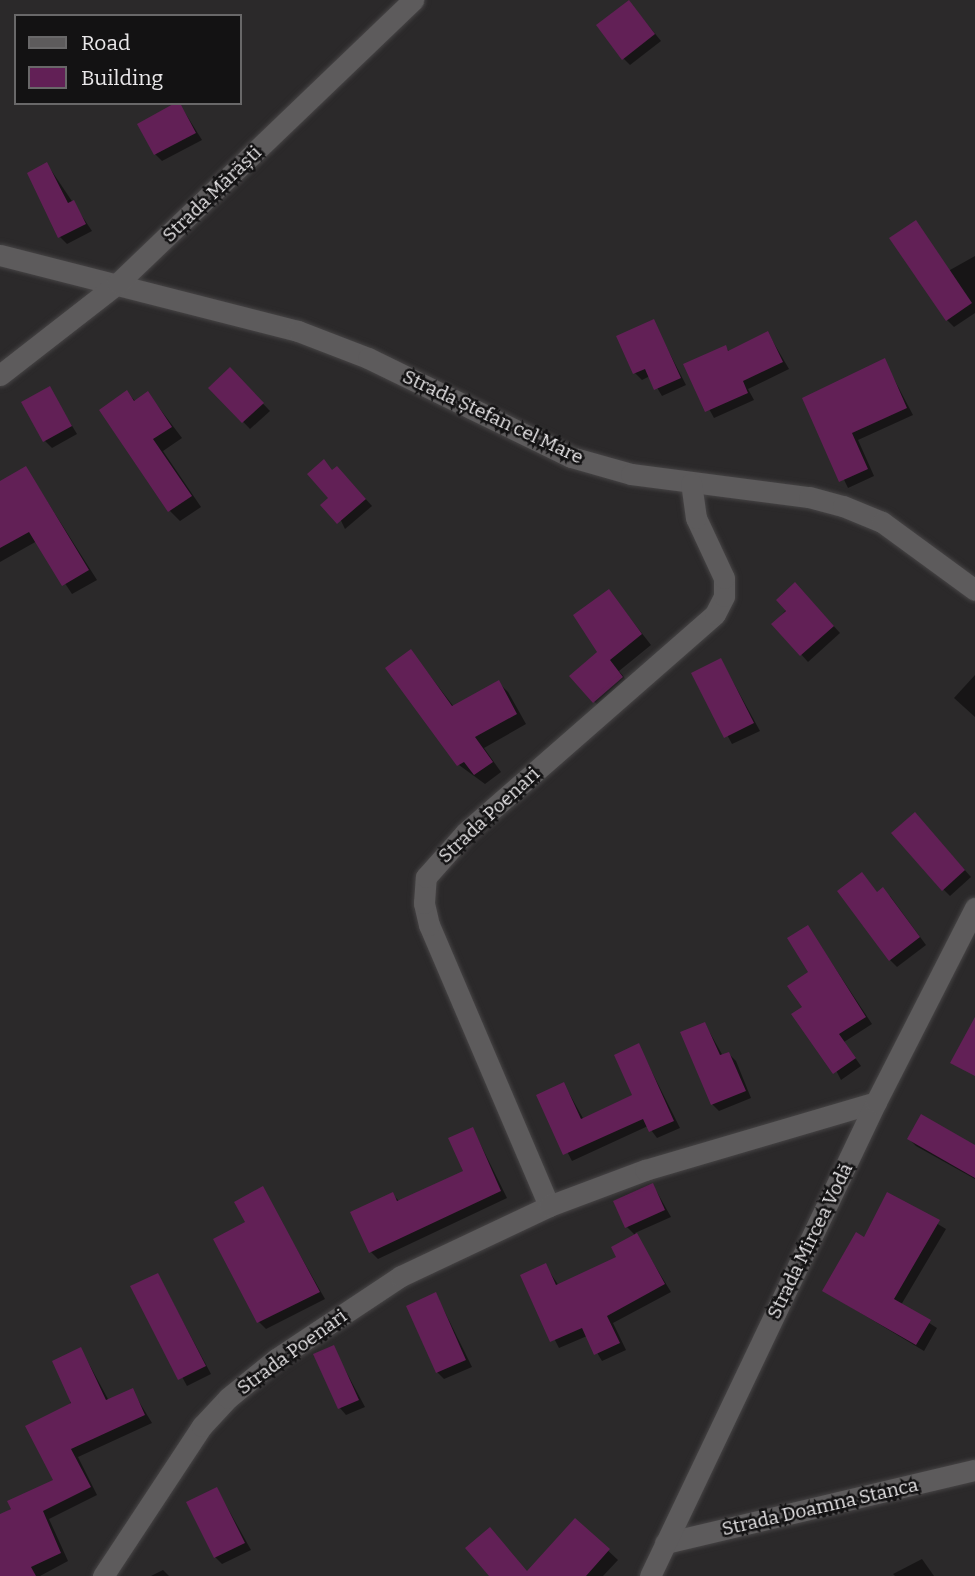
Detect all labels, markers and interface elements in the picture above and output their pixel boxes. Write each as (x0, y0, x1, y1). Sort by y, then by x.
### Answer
legend (14, 14, 242, 105)
text: Road (81, 30, 130, 56)
text: Building (81, 65, 163, 91)
street label: Strada Mărăști (158, 141, 266, 247)
street label: Strada Ștefan cel Mare (399, 365, 587, 469)
street label: Strada Poenari (434, 762, 544, 868)
street label: Strada Mircea Vodă (762, 1160, 858, 1322)
street label: Strada Poenari (233, 1305, 351, 1399)
street label: Strada Doamna Stanca (720, 1473, 920, 1541)

